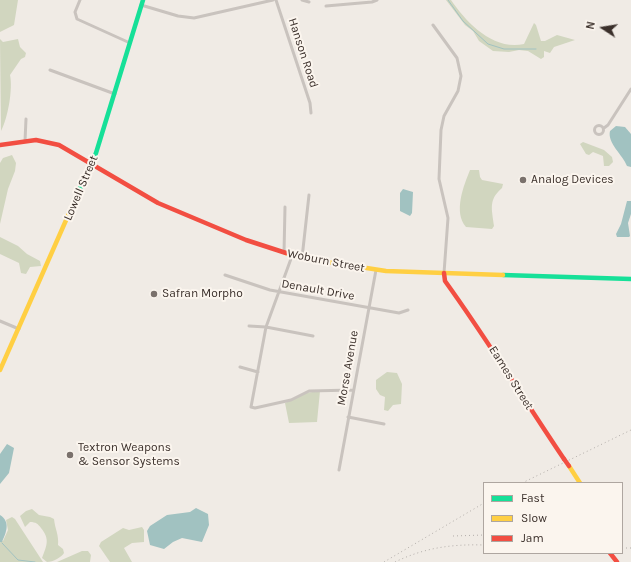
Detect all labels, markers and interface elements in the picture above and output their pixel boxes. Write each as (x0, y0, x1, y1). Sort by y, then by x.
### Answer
north arrow (583, 8, 623, 48)
street label: Hanson Road (285, 16, 321, 90)
text: N (584, 20, 598, 31)
street label: Lowell Street (61, 153, 101, 223)
place label: Analog Devices (531, 173, 614, 187)
marker: Analog Devices (518, 175, 528, 185)
street label: Woburn Street (286, 246, 366, 276)
street label: Denault Drive (280, 276, 356, 304)
place label: Safran Morpho (162, 287, 243, 301)
marker: Safran Morpho (149, 289, 159, 299)
street label: Morse Avenue (334, 329, 362, 407)
street label: Eames Street (486, 343, 536, 413)
place label: Textron Weapons & Sensor Systems (78, 441, 180, 469)
marker: Textron Weapons & Sensor Systems (65, 450, 75, 460)
legend (483, 482, 623, 554)
text: Fast (521, 491, 544, 505)
text: Slow (521, 511, 547, 525)
text: Jam (521, 531, 544, 545)

